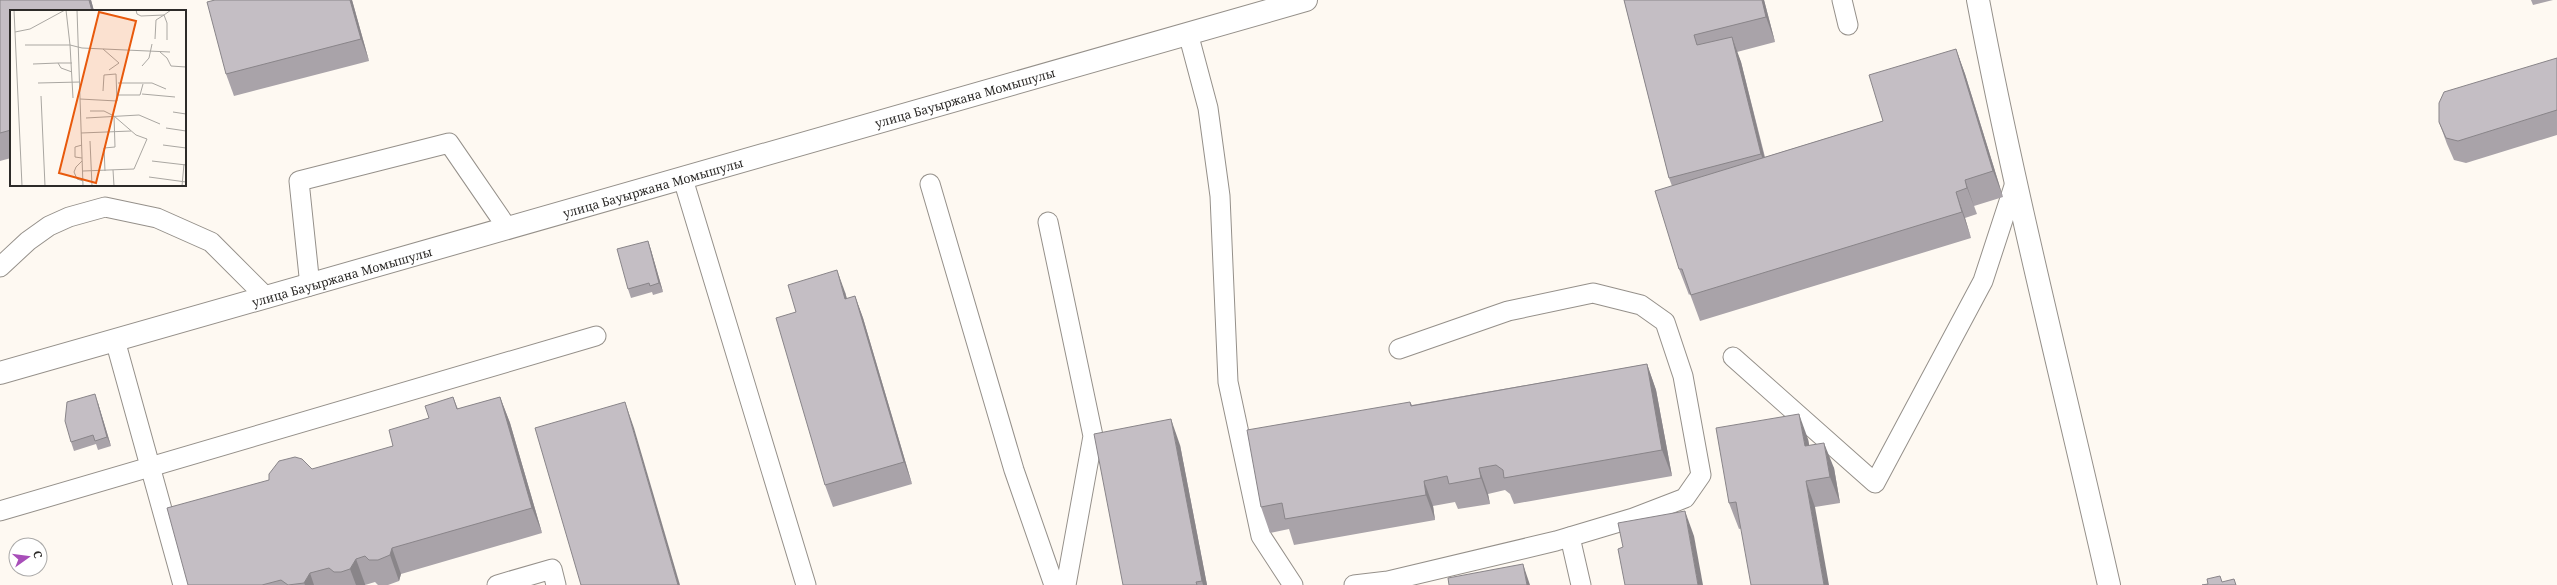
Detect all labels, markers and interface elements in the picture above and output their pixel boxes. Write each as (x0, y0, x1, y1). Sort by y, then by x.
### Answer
inset map (10, 10, 186, 186)
street label: улица Бауыржана Момышулы (873, 64, 1057, 132)
street label: улица Бауыржана Момышулы (561, 154, 745, 222)
street label: улица Бауыржана Момышулы (250, 243, 434, 311)
north arrow (8, 537, 48, 577)
text: С (30, 549, 46, 560)

